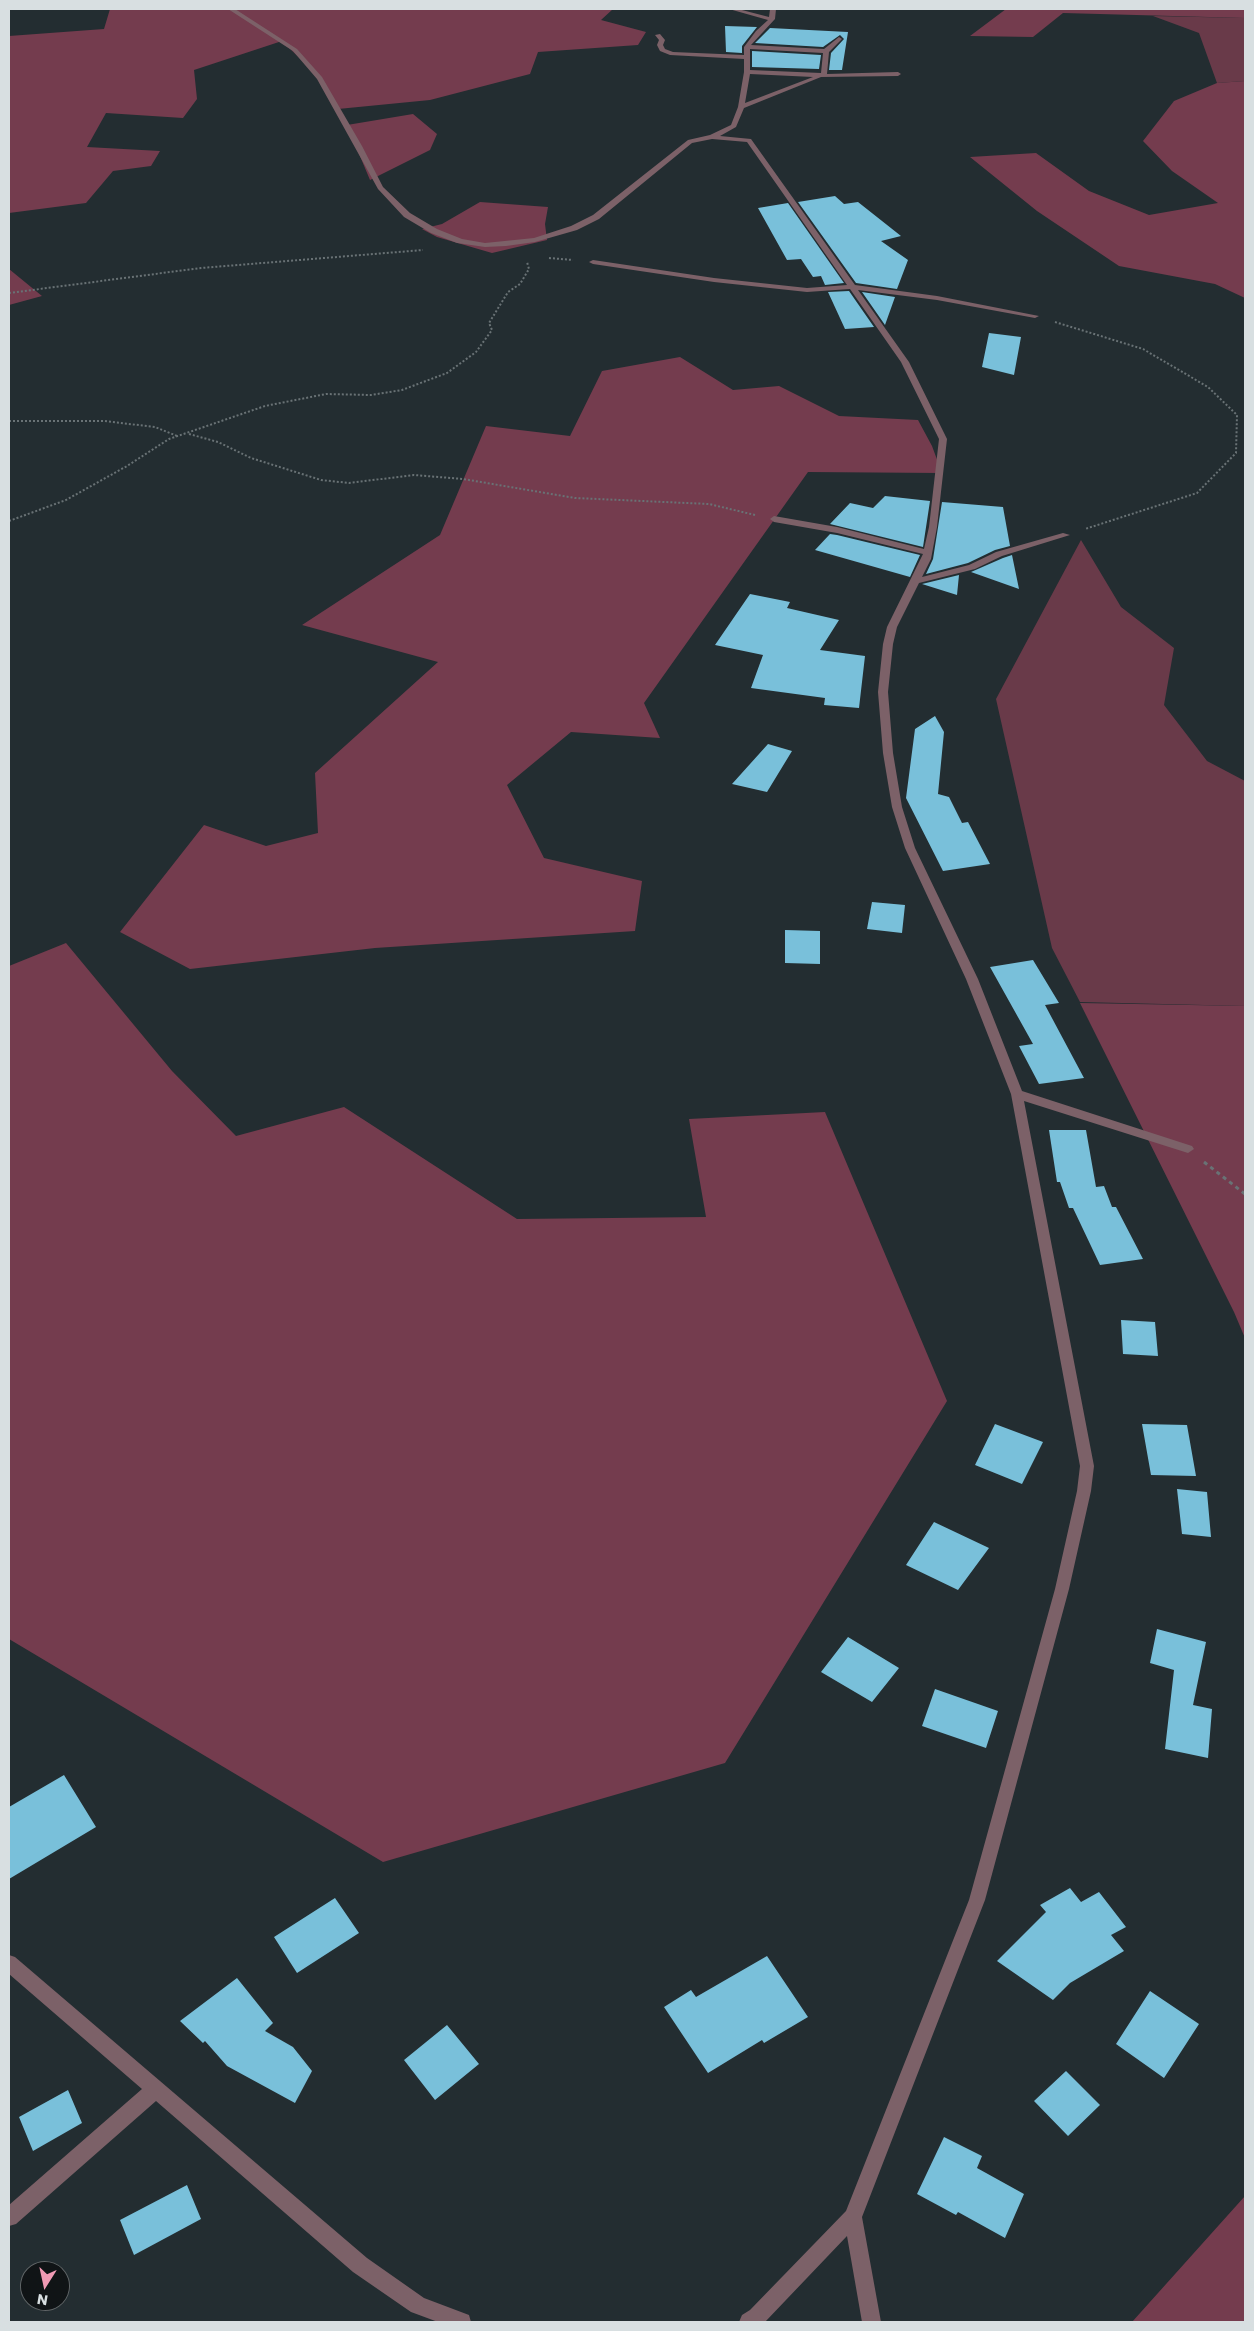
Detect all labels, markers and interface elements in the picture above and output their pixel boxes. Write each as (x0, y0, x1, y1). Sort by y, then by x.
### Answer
north arrow (20, 2261, 70, 2311)
text: N (36, 2289, 49, 2311)

